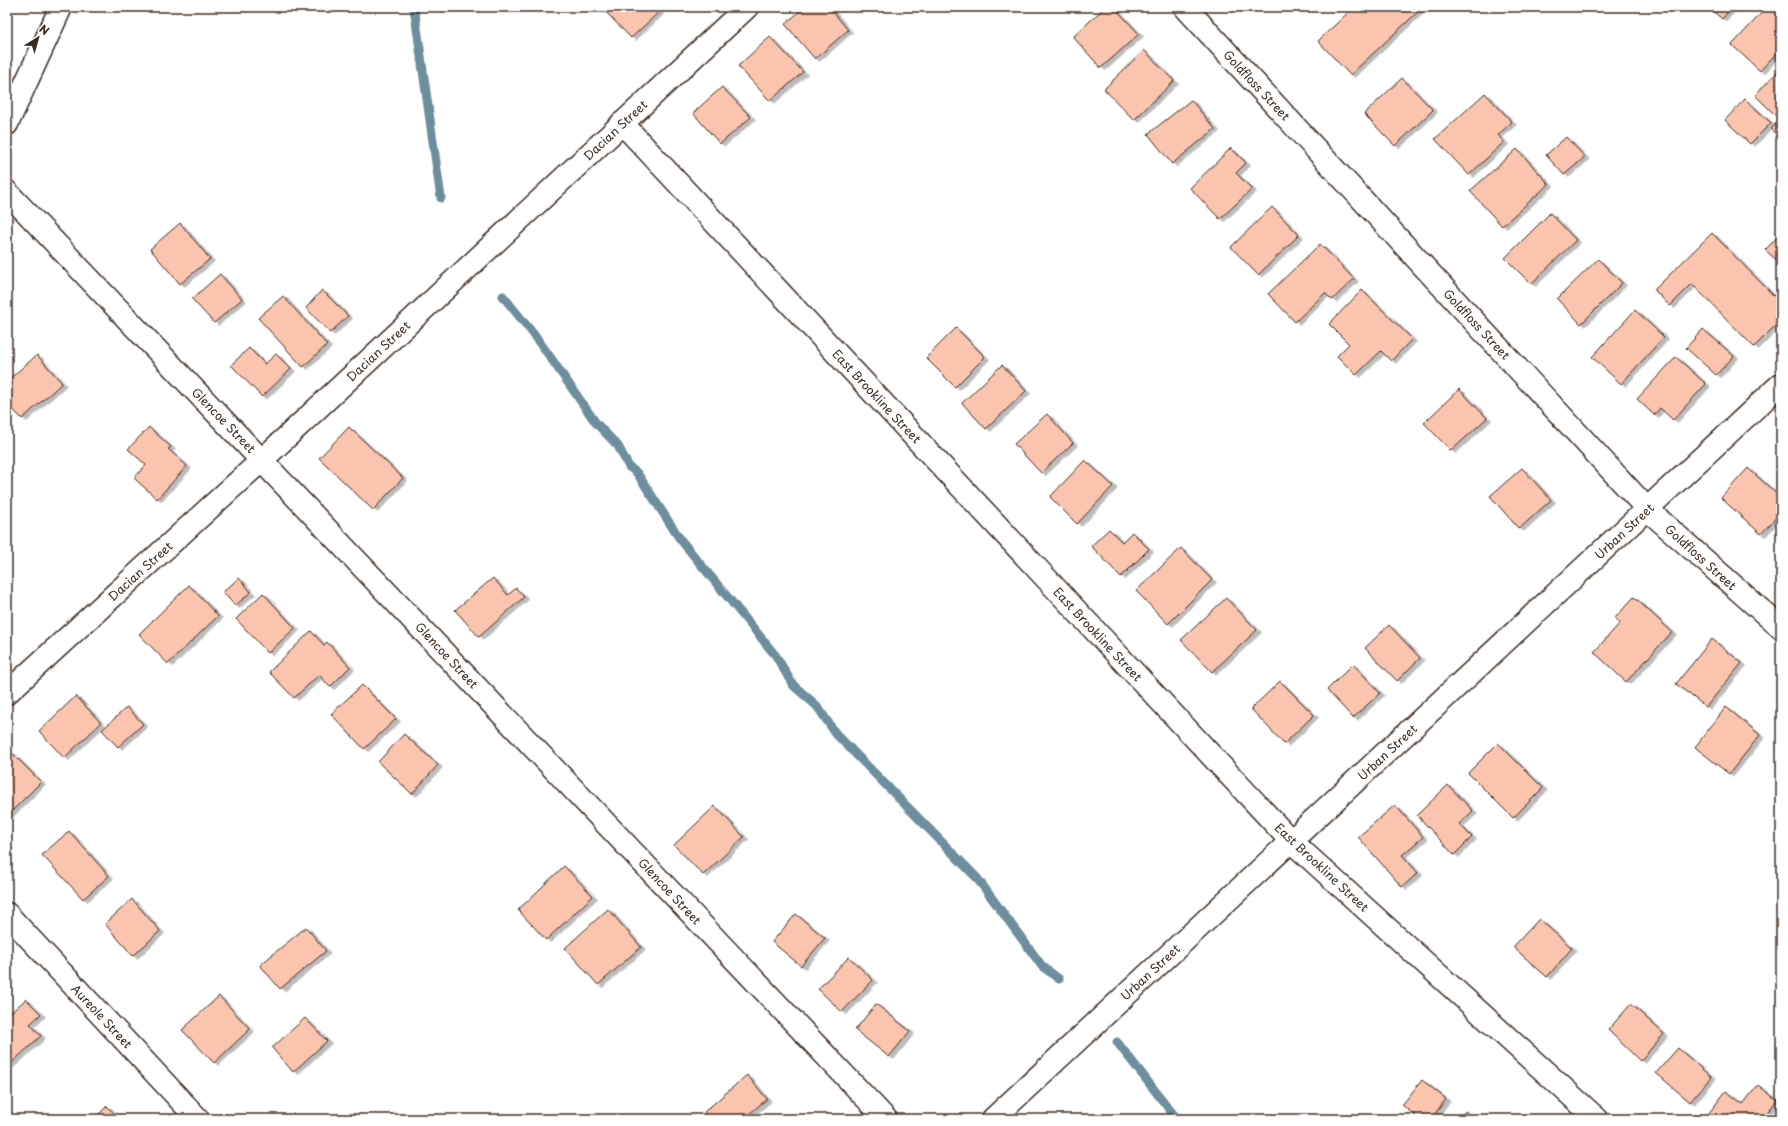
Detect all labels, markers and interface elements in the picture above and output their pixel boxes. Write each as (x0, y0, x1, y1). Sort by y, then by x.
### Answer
north arrow (18, 18, 58, 58)
text: N (36, 20, 53, 39)
street label: Goldfloss Street (1219, 46, 1295, 124)
street label: Dacian Street (579, 95, 651, 164)
street label: Goldfloss Street (1439, 285, 1515, 363)
street label: Dacian Street (342, 316, 414, 385)
street label: East Brookline Street (829, 345, 926, 447)
street label: Glencoe Street (188, 383, 260, 457)
street label: Urban Street (1590, 499, 1658, 563)
street label: Goldfloss Street (1661, 520, 1741, 594)
street label: Dacian Street (104, 537, 176, 605)
street label: East Brookline Street (1050, 583, 1147, 685)
street label: Glencoe Street (411, 618, 483, 692)
street label: Urban Street (1353, 720, 1421, 784)
street label: East Brookline Street (1271, 819, 1373, 916)
street label: Glencoe Street (634, 854, 706, 928)
street label: Urban Street (1116, 940, 1184, 1004)
street label: Aureole Street (67, 980, 137, 1052)

